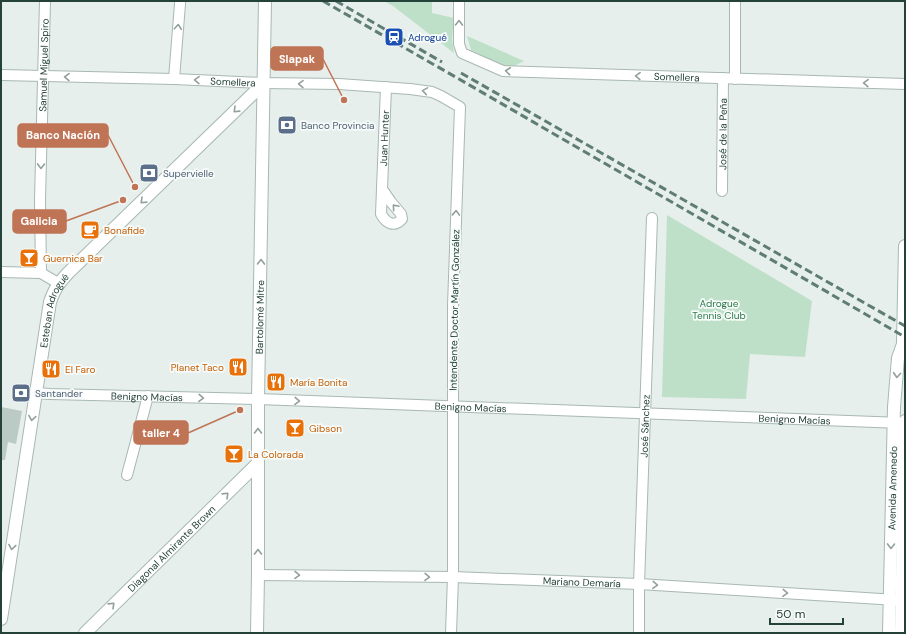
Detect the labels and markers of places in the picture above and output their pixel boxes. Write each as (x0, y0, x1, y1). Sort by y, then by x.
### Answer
station icon: Adrogué (383, 26, 405, 48)
place label: Adrogué (408, 31, 447, 44)
callout: Slapak (271, 47, 323, 70)
bank icon: Banco Provincia (276, 114, 298, 136)
place label: Banco Provincia (301, 119, 374, 132)
callout: Banco Nación (18, 124, 108, 147)
bank icon: Supervielle (138, 162, 160, 184)
place label: Supervielle (163, 167, 214, 180)
callout: Galicia (13, 210, 66, 233)
cafe icon: Bonafide (79, 219, 101, 241)
place label: Bonafide (104, 224, 145, 237)
bar icon: Guernica Bar (18, 247, 40, 269)
place label: Guernica Bar (43, 252, 103, 265)
restaurant icon: Planet Taco (227, 356, 249, 378)
restaurant icon: El Faro (40, 358, 62, 380)
place label: Planet Taco (171, 361, 224, 374)
place label: El Faro (65, 363, 95, 376)
restaurant icon: María Bonita (265, 371, 287, 393)
place label: María Bonita (290, 376, 347, 389)
bank icon: Santander (10, 382, 32, 404)
place label: Santander (35, 387, 83, 400)
bar icon: Gibson (284, 417, 306, 439)
callout: taller 4 (134, 421, 188, 444)
place label: Gibson (309, 422, 342, 435)
bar icon: La Colorada (223, 443, 245, 465)
place label: La Colorada (248, 448, 303, 461)

